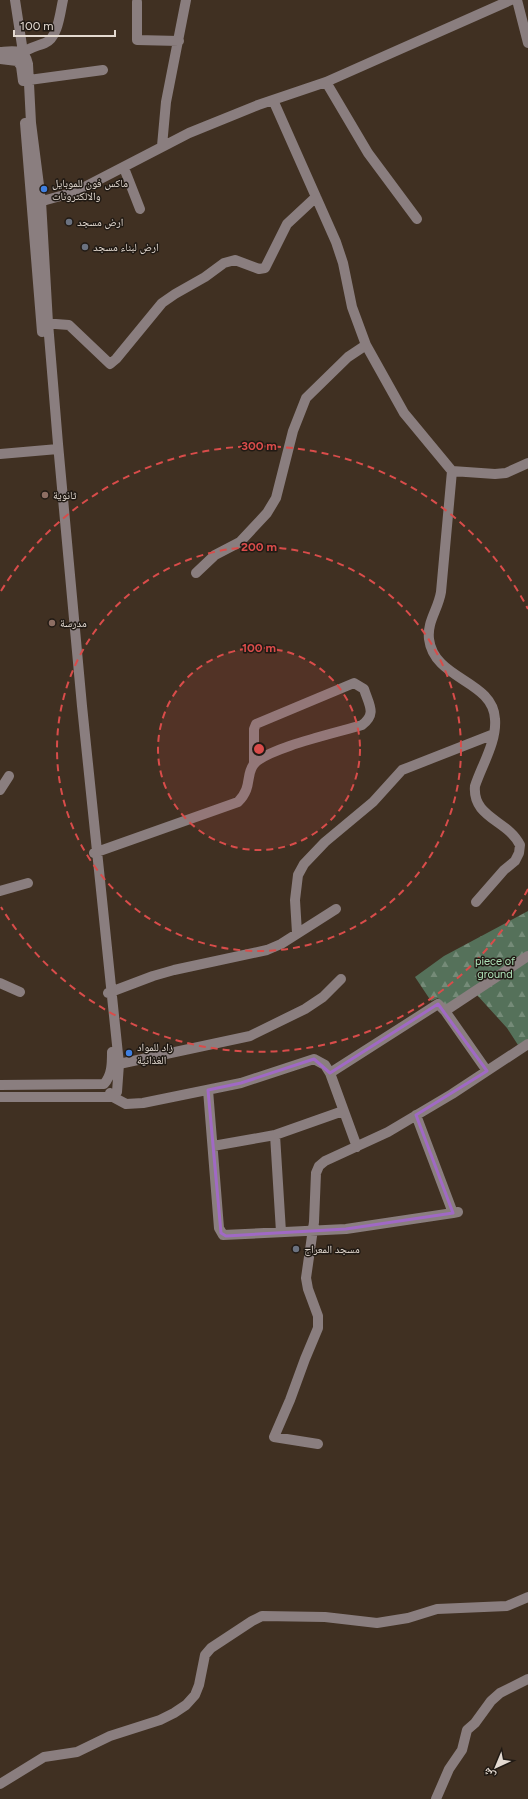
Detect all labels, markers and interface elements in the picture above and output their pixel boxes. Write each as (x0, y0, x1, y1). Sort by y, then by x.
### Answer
scale bar (14, 12, 115, 38)
text: 100 m (20, 19, 54, 33)
place label: ماكس فون للموبايل والالكترونات (52, 177, 128, 203)
marker: ماكس فون للموبايل والالكترونات (39, 184, 49, 194)
place label: ارض مسجد (77, 216, 124, 229)
marker: ارض مسجد (64, 217, 74, 227)
place label: ارض لبناء مسجد (93, 241, 159, 254)
marker: ارض لبناء مسجد (80, 242, 90, 252)
text: 300 m (241, 439, 277, 453)
place label: ثانوية (53, 489, 77, 502)
marker: ثانوية (40, 490, 50, 500)
text: 200 m (241, 540, 277, 554)
place label: مدرسة (60, 617, 87, 630)
marker: مدرسة (47, 618, 57, 628)
text: 100 m (242, 641, 276, 655)
centre of rings (252, 742, 266, 756)
park label: piece of ground (475, 955, 516, 981)
place label: زاد للمواد الغذائية (137, 1041, 173, 1067)
marker: زاد للمواد الغذائية (124, 1048, 134, 1058)
place label: مسجد المعراج (304, 1243, 360, 1256)
marker: مسجد المعراج (291, 1244, 301, 1254)
north arrow (476, 1747, 516, 1787)
text: ش (480, 1764, 499, 1783)

